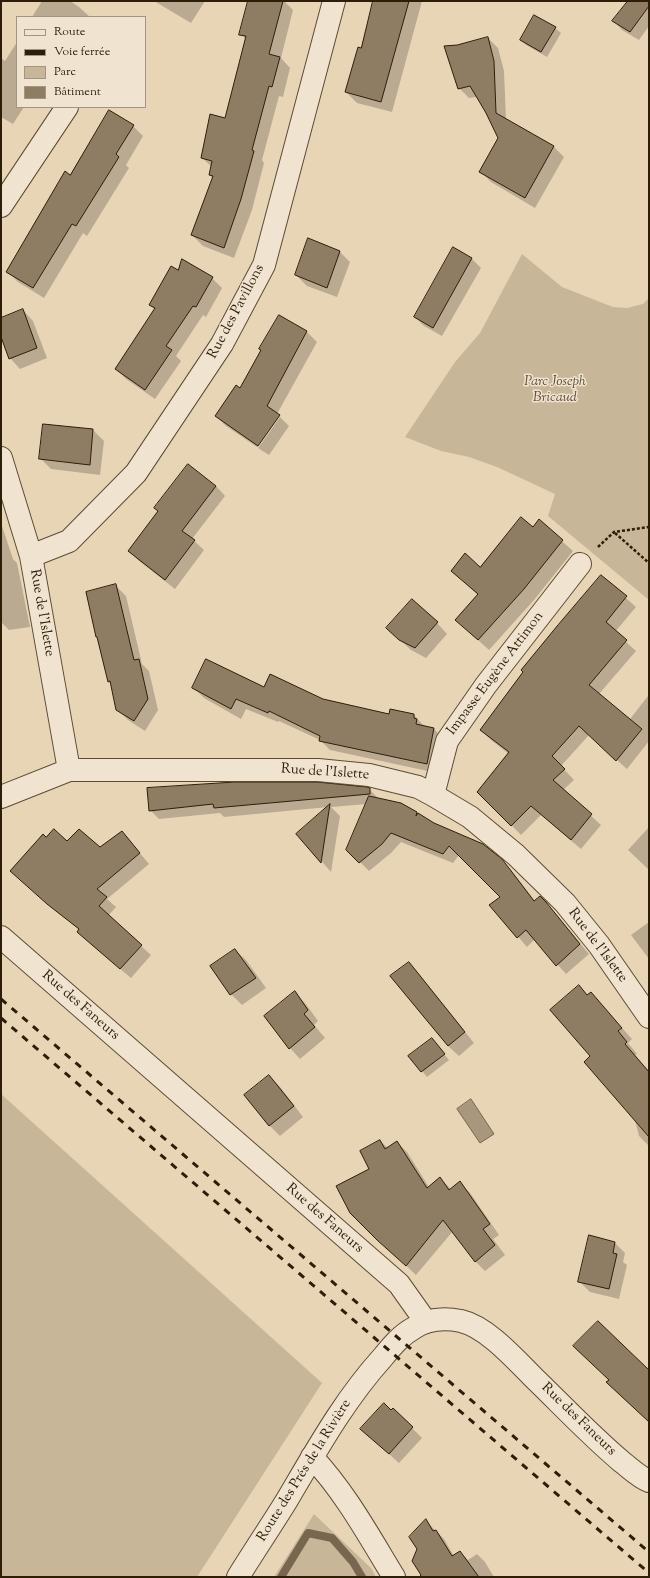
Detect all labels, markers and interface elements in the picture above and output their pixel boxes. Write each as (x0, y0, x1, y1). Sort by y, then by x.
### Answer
legend (16, 16, 146, 108)
text: Route (54, 23, 85, 41)
text: Voie ferrée (54, 43, 110, 61)
text: Parc (54, 63, 76, 81)
text: Bâtiment (54, 83, 101, 101)
street label: Rue des Pavillons (205, 262, 269, 362)
park label: Parc Joseph Bricaud (524, 375, 586, 408)
street label: Rue de l'Islette (25, 568, 57, 658)
street label: Impasse Eugène Attimon (444, 609, 548, 739)
street label: Rue de l'Islette (280, 762, 370, 784)
street label: Rue de l'Islette (564, 906, 630, 986)
street label: Rue des Faneurs (38, 968, 122, 1044)
street label: Rue des Faneurs (282, 1181, 366, 1257)
street label: Rue des Faneurs (537, 1380, 619, 1460)
street label: Route des Prés de la Rivière (254, 1397, 356, 1545)

